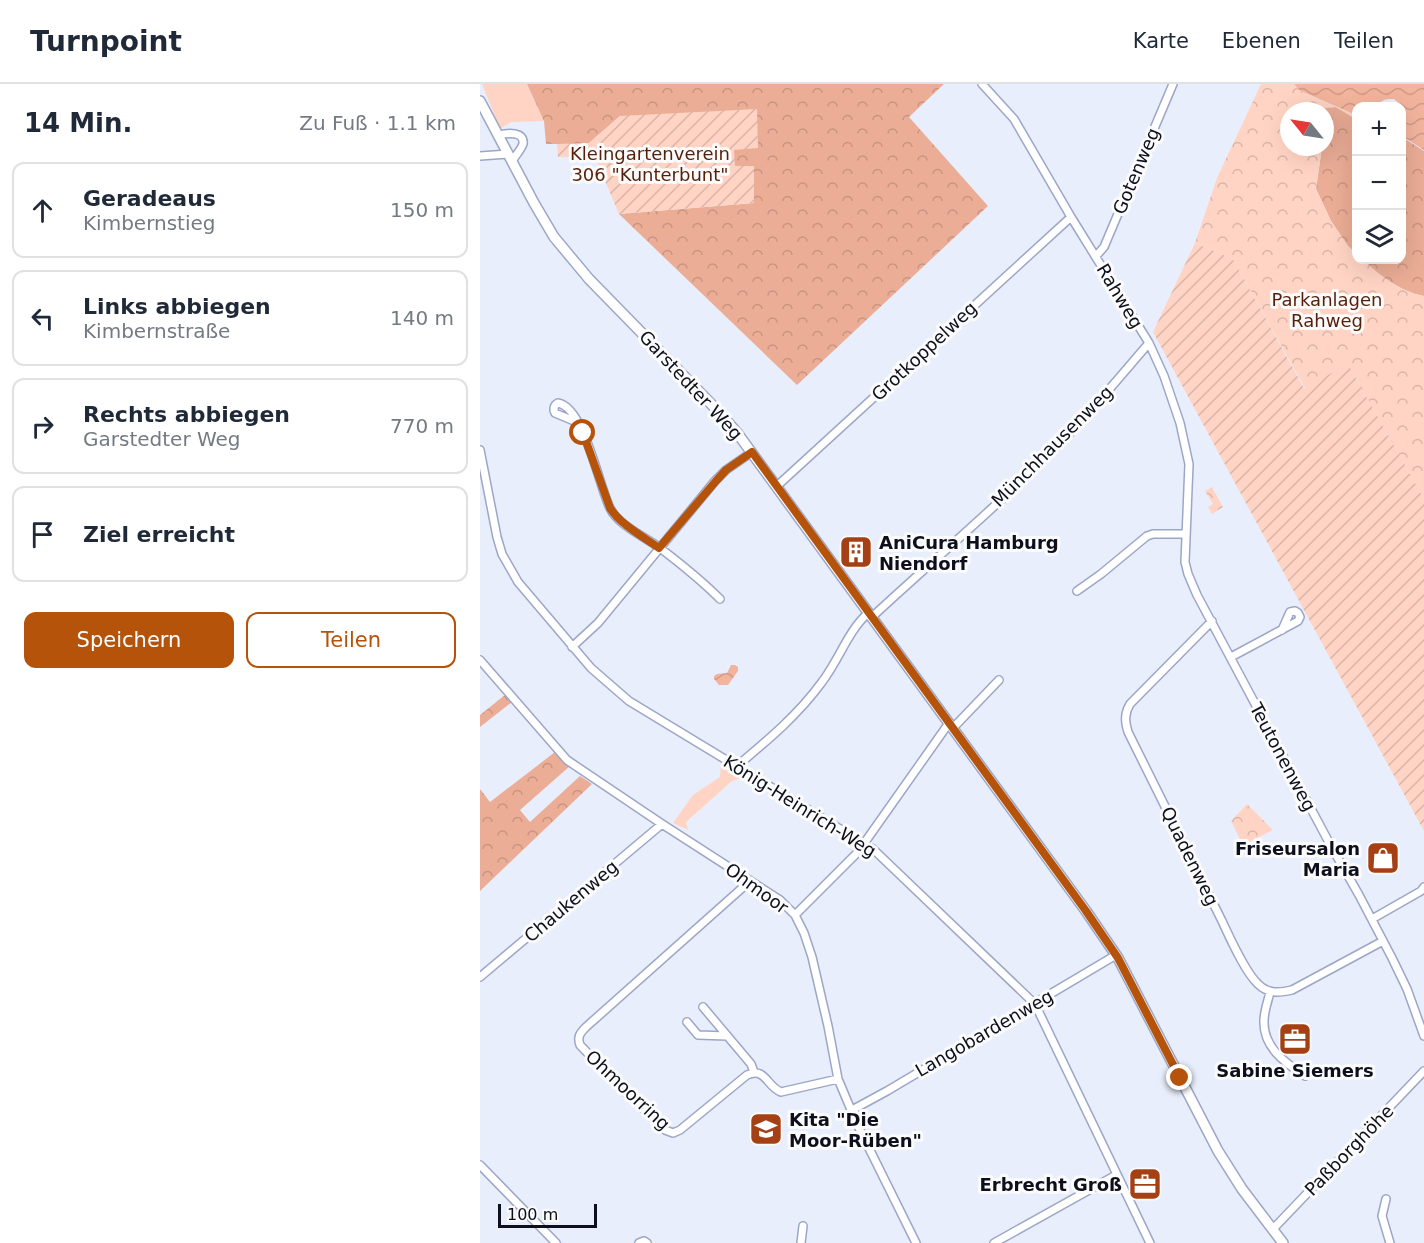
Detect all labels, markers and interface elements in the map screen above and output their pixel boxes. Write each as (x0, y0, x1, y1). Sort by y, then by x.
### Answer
text: Turnpoint (30, 25, 182, 58)
text: Karte (1133, 29, 1189, 53)
text: Ebenen (1222, 29, 1301, 53)
text: Teilen (1334, 29, 1394, 53)
north arrow (1280, 102, 1334, 156)
map controls (1352, 102, 1406, 264)
button: + (1352, 102, 1406, 156)
text: 14 Min. (24, 108, 132, 138)
text: Zu Fuß · 1.1 km (299, 111, 456, 135)
street label: Gotenweg (1108, 125, 1164, 217)
park label: Kleingartenverein 306 "Kunterbunt" (570, 143, 730, 185)
button: − (1352, 156, 1406, 210)
text: Geradeaus (83, 186, 216, 211)
icon: ahead (26, 194, 59, 227)
text: 150 m (390, 198, 454, 222)
button: layers (1352, 210, 1406, 264)
text: Kimbernstieg (83, 211, 216, 235)
street label: Rahweg (1093, 260, 1147, 332)
park label: Parkanlagen Rahweg (1272, 289, 1382, 331)
text: Links abbiegen (83, 294, 271, 319)
street label: Grotkoppelweg (867, 297, 981, 405)
icon: left (26, 302, 59, 335)
text: 140 m (390, 306, 454, 330)
text: Kimbernstraße (83, 319, 230, 343)
street label: Garstedter Weg (635, 326, 747, 444)
street label: Münchhausenweg (987, 381, 1117, 511)
text: Rechts abbiegen (83, 402, 290, 427)
icon: right (26, 410, 59, 443)
text: 770 m (390, 414, 454, 438)
route start (569, 419, 595, 445)
text: Garstedter Weg (83, 427, 241, 451)
icon: arrive (26, 518, 59, 551)
text: Ziel erreicht (83, 522, 235, 547)
place label: AniCura Hamburg Niendorf (879, 532, 1059, 574)
building icon: AniCura Hamburg Niendorf (838, 534, 874, 570)
button: Speichern (24, 612, 234, 668)
button: Teilen (246, 612, 456, 668)
street label: Teutonenweg (1245, 698, 1320, 815)
street label: König-Heinrich-Weg (720, 750, 880, 862)
street label: Quadenweg (1157, 803, 1223, 909)
place label: Friseursalon Maria (1235, 838, 1360, 880)
shop icon: Friseursalon Maria (1365, 840, 1401, 876)
street label: Chaukenweg (520, 856, 622, 946)
street label: Ohmoor (721, 858, 793, 918)
street label: Langobardenweg (911, 985, 1057, 1081)
office icon: Sabine Siemers (1277, 1021, 1313, 1057)
street label: Ohmoorring (582, 1046, 674, 1134)
place label: Sabine Siemers (1216, 1060, 1374, 1081)
route end (1166, 1064, 1192, 1090)
street label: Paßborghöhe (1300, 1100, 1398, 1200)
place label: Kita "Die Moor-Rüben" (789, 1109, 922, 1151)
school or university icon: Kita "Die Moor-Rüben" (748, 1111, 784, 1147)
office icon: Erbrecht Groß (1127, 1166, 1163, 1202)
place label: Erbrecht Groß (980, 1174, 1122, 1195)
scale bar (498, 1201, 597, 1228)
text: 100 m (507, 1205, 558, 1224)

